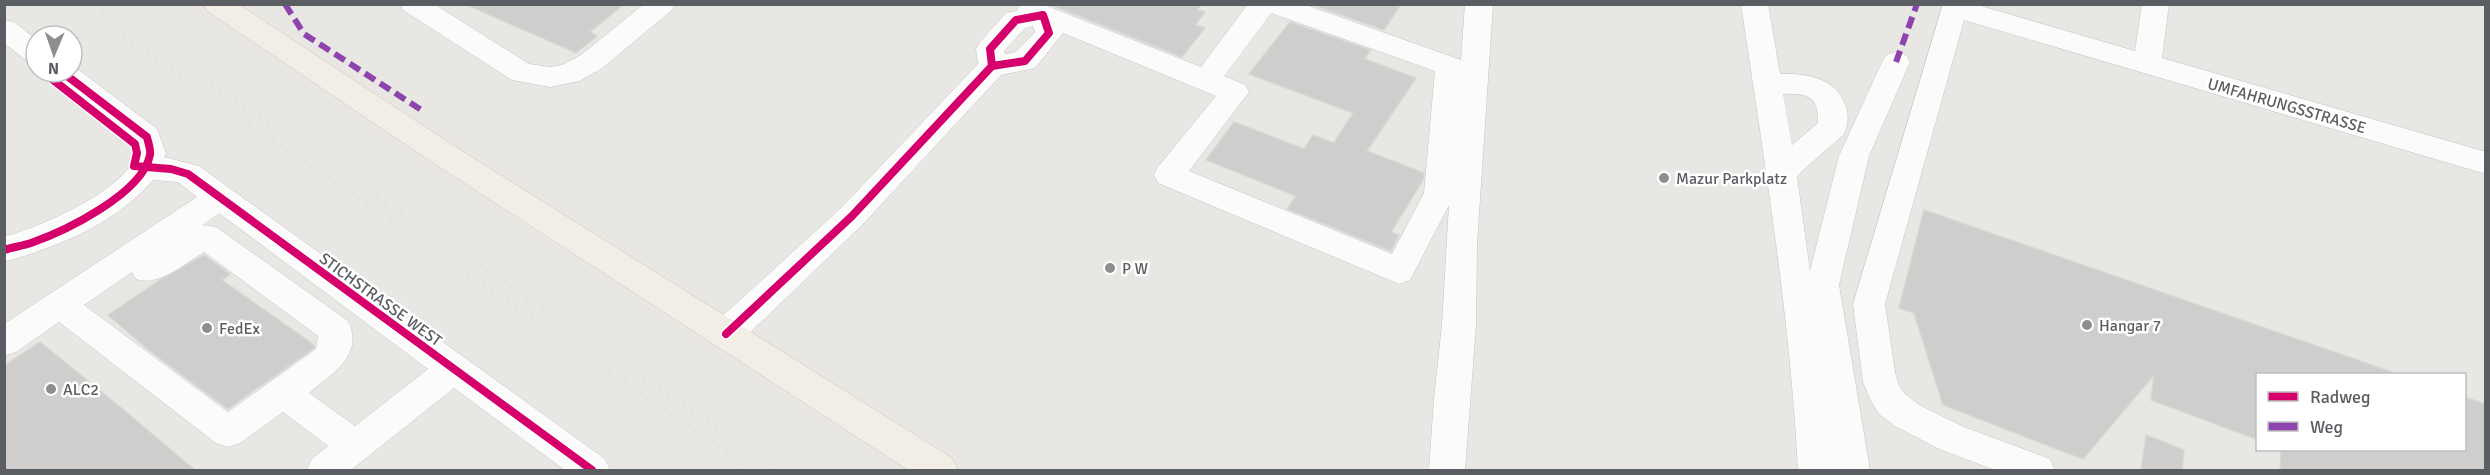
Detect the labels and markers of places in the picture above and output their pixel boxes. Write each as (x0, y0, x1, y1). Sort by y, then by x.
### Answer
place label: Mazur Parkplatz (1676, 169, 1787, 189)
marker: Mazur Parkplatz (1657, 171, 1671, 185)
place label: P W (1122, 259, 1149, 279)
marker: P W (1103, 261, 1117, 275)
place label: Hangar 7 (2099, 316, 2161, 336)
marker: Hangar 7 (2080, 318, 2094, 332)
place label: FedEx (219, 319, 260, 339)
marker: FedEx (200, 321, 214, 335)
place label: ALC2 (63, 380, 99, 400)
marker: ALC2 (44, 382, 58, 396)

